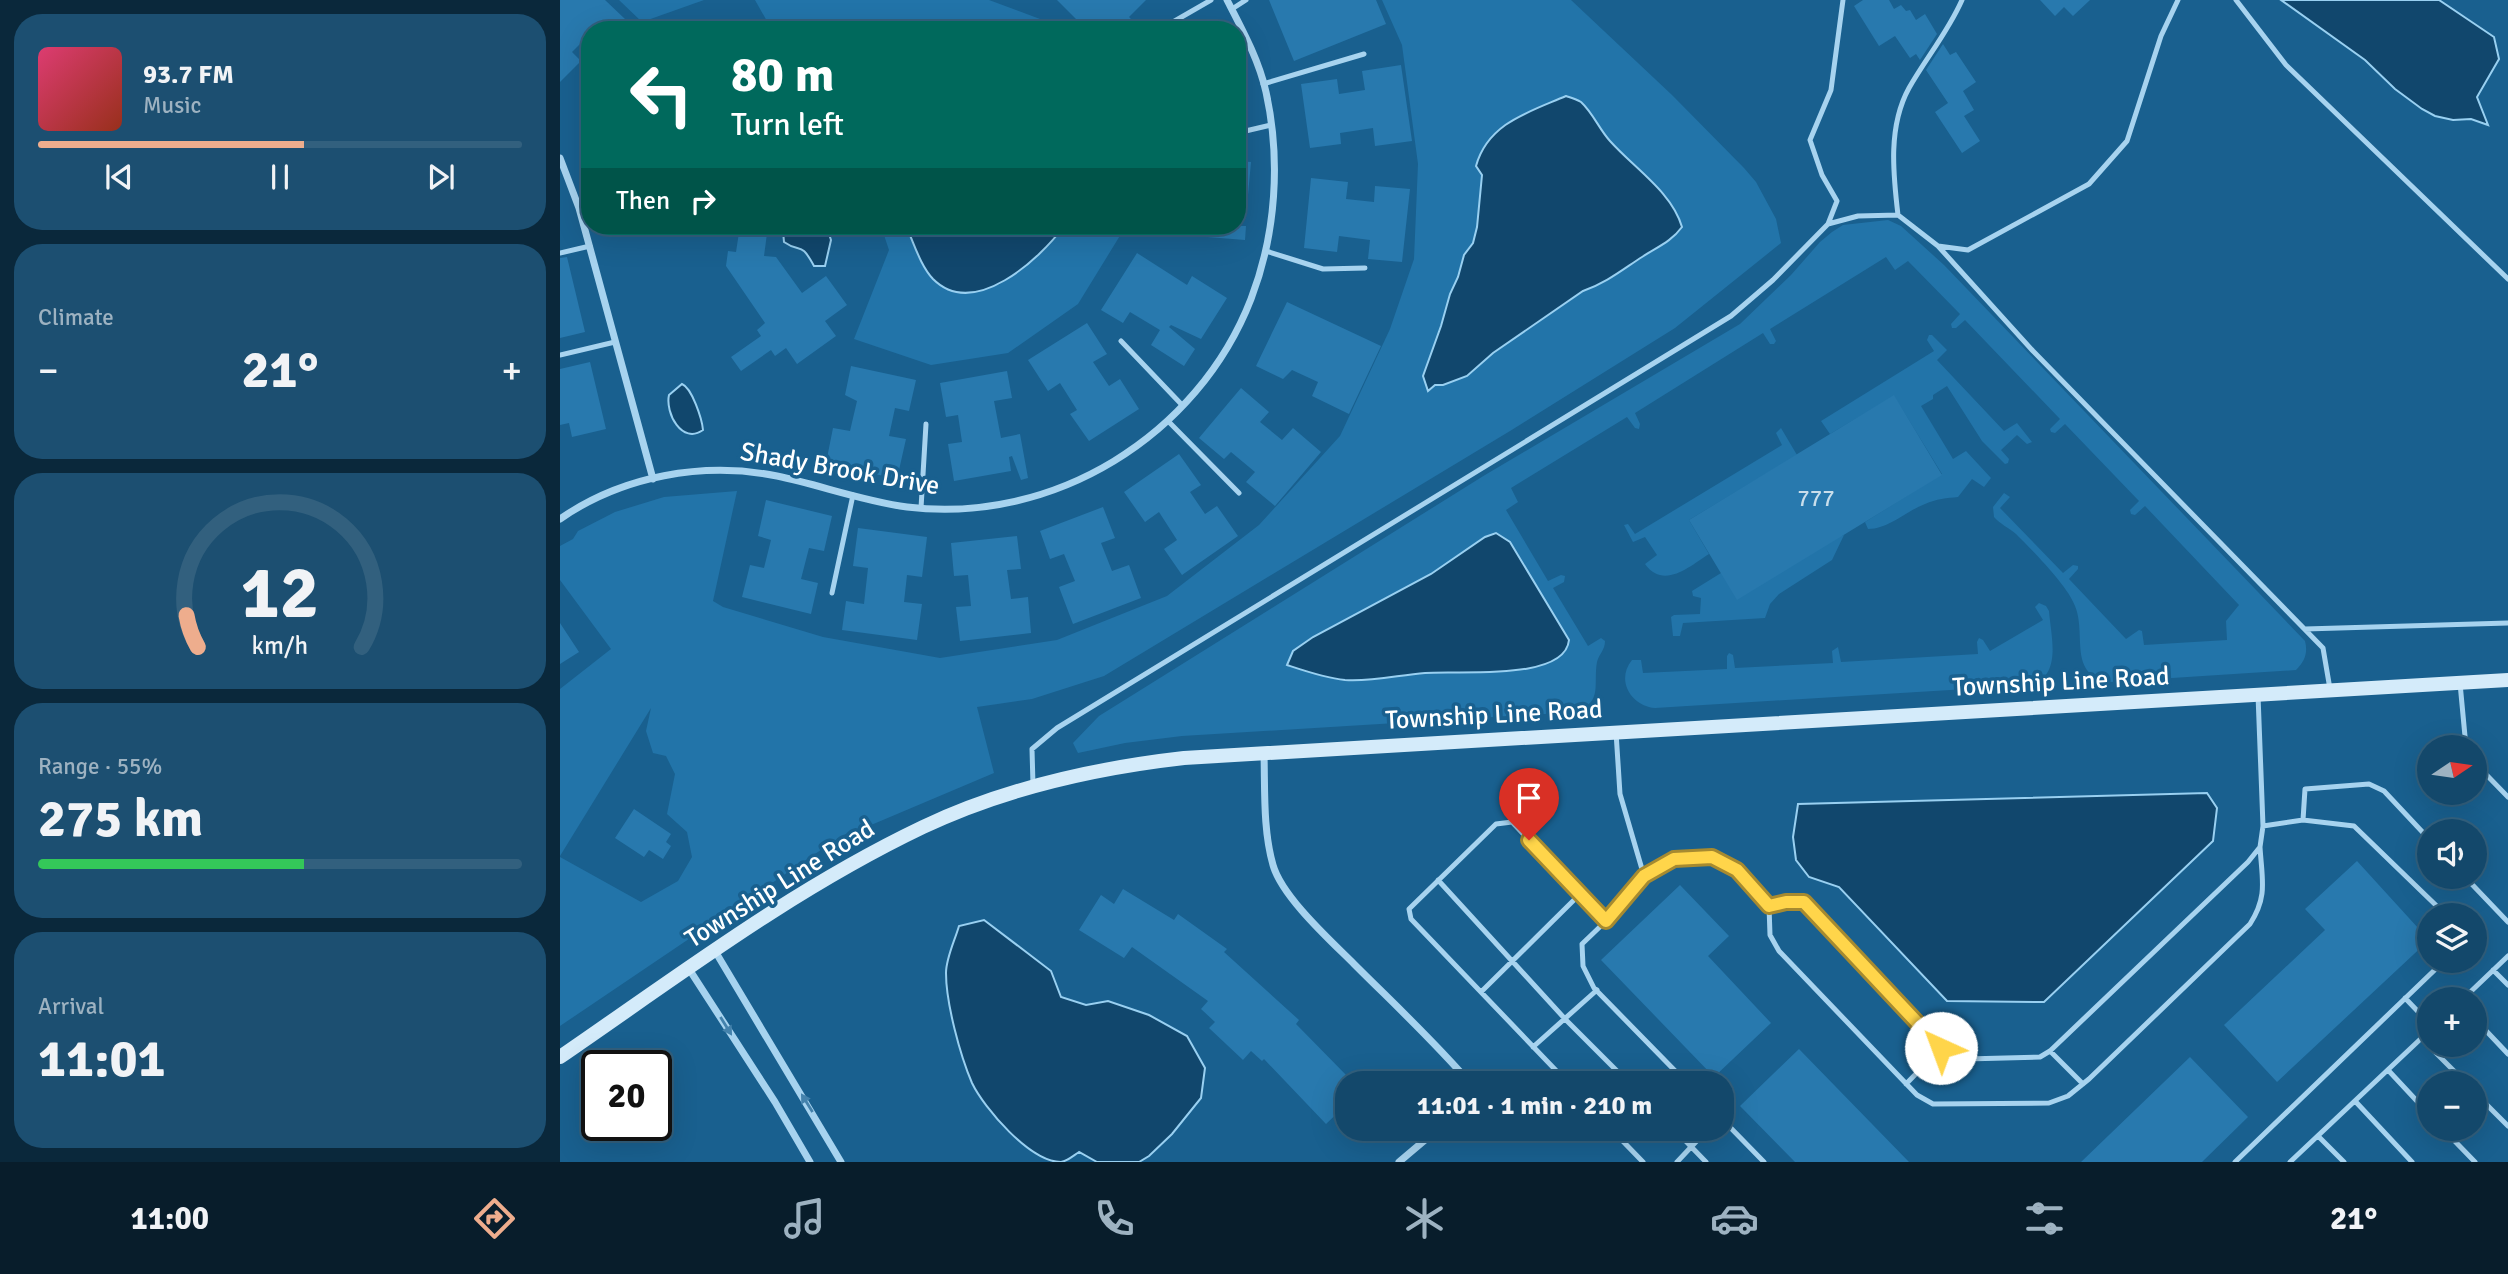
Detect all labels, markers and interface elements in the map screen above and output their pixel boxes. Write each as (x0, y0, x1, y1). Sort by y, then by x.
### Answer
text: 80 m (731, 45, 834, 105)
icon: left (616, 49, 707, 140)
text: 93.7 FM (143, 59, 234, 91)
text: Music (143, 91, 201, 120)
text: Turn left (731, 105, 844, 144)
icon: previous (100, 158, 138, 196)
icon: pause (261, 158, 299, 196)
icon: next (422, 158, 460, 196)
icon: right (684, 182, 722, 220)
text: Then (616, 185, 670, 217)
text: Climate (38, 303, 114, 332)
text: 21° (242, 338, 318, 402)
text: − (38, 347, 59, 394)
text: + (501, 347, 522, 394)
street label: Shady Brook Drive (738, 436, 942, 502)
house number: 777 (1797, 484, 1835, 513)
text: 12 (241, 549, 319, 638)
text: km/h (252, 630, 308, 661)
street label: Township Line Road (1951, 660, 2171, 704)
street label: Township Line Road (1384, 693, 1604, 737)
north arrow (2417, 735, 2487, 805)
map controls (2417, 735, 2487, 1141)
text: Range · 55% (38, 752, 162, 781)
pin (1499, 768, 1559, 840)
icon: arrive (1510, 779, 1548, 817)
text: 275 km (38, 787, 203, 851)
street label: Township Line Road (679, 813, 881, 955)
button: sound (2417, 819, 2487, 889)
button: layers (2417, 903, 2487, 973)
button: + (2417, 987, 2487, 1057)
text: Arrival (38, 992, 104, 1021)
position arrow (1904, 1011, 1978, 1085)
one-way arrow (720, 1017, 733, 1036)
text: 11:01 (38, 1027, 166, 1091)
speed limit sign: 20 (581, 1050, 672, 1141)
button: − (2417, 1071, 2487, 1141)
text: 11:01 · 1 min · 210 m (1417, 1090, 1652, 1122)
one-way arrow (801, 1093, 814, 1112)
icon: directions (470, 1194, 519, 1243)
icon: music (780, 1194, 829, 1243)
icon: phone (1090, 1194, 1139, 1243)
icon: climate (1400, 1194, 1449, 1243)
icon: car (1710, 1194, 1759, 1243)
icon: filters (2020, 1194, 2069, 1243)
text: 11:00 (131, 1199, 209, 1238)
text: 21° (2330, 1199, 2377, 1238)

